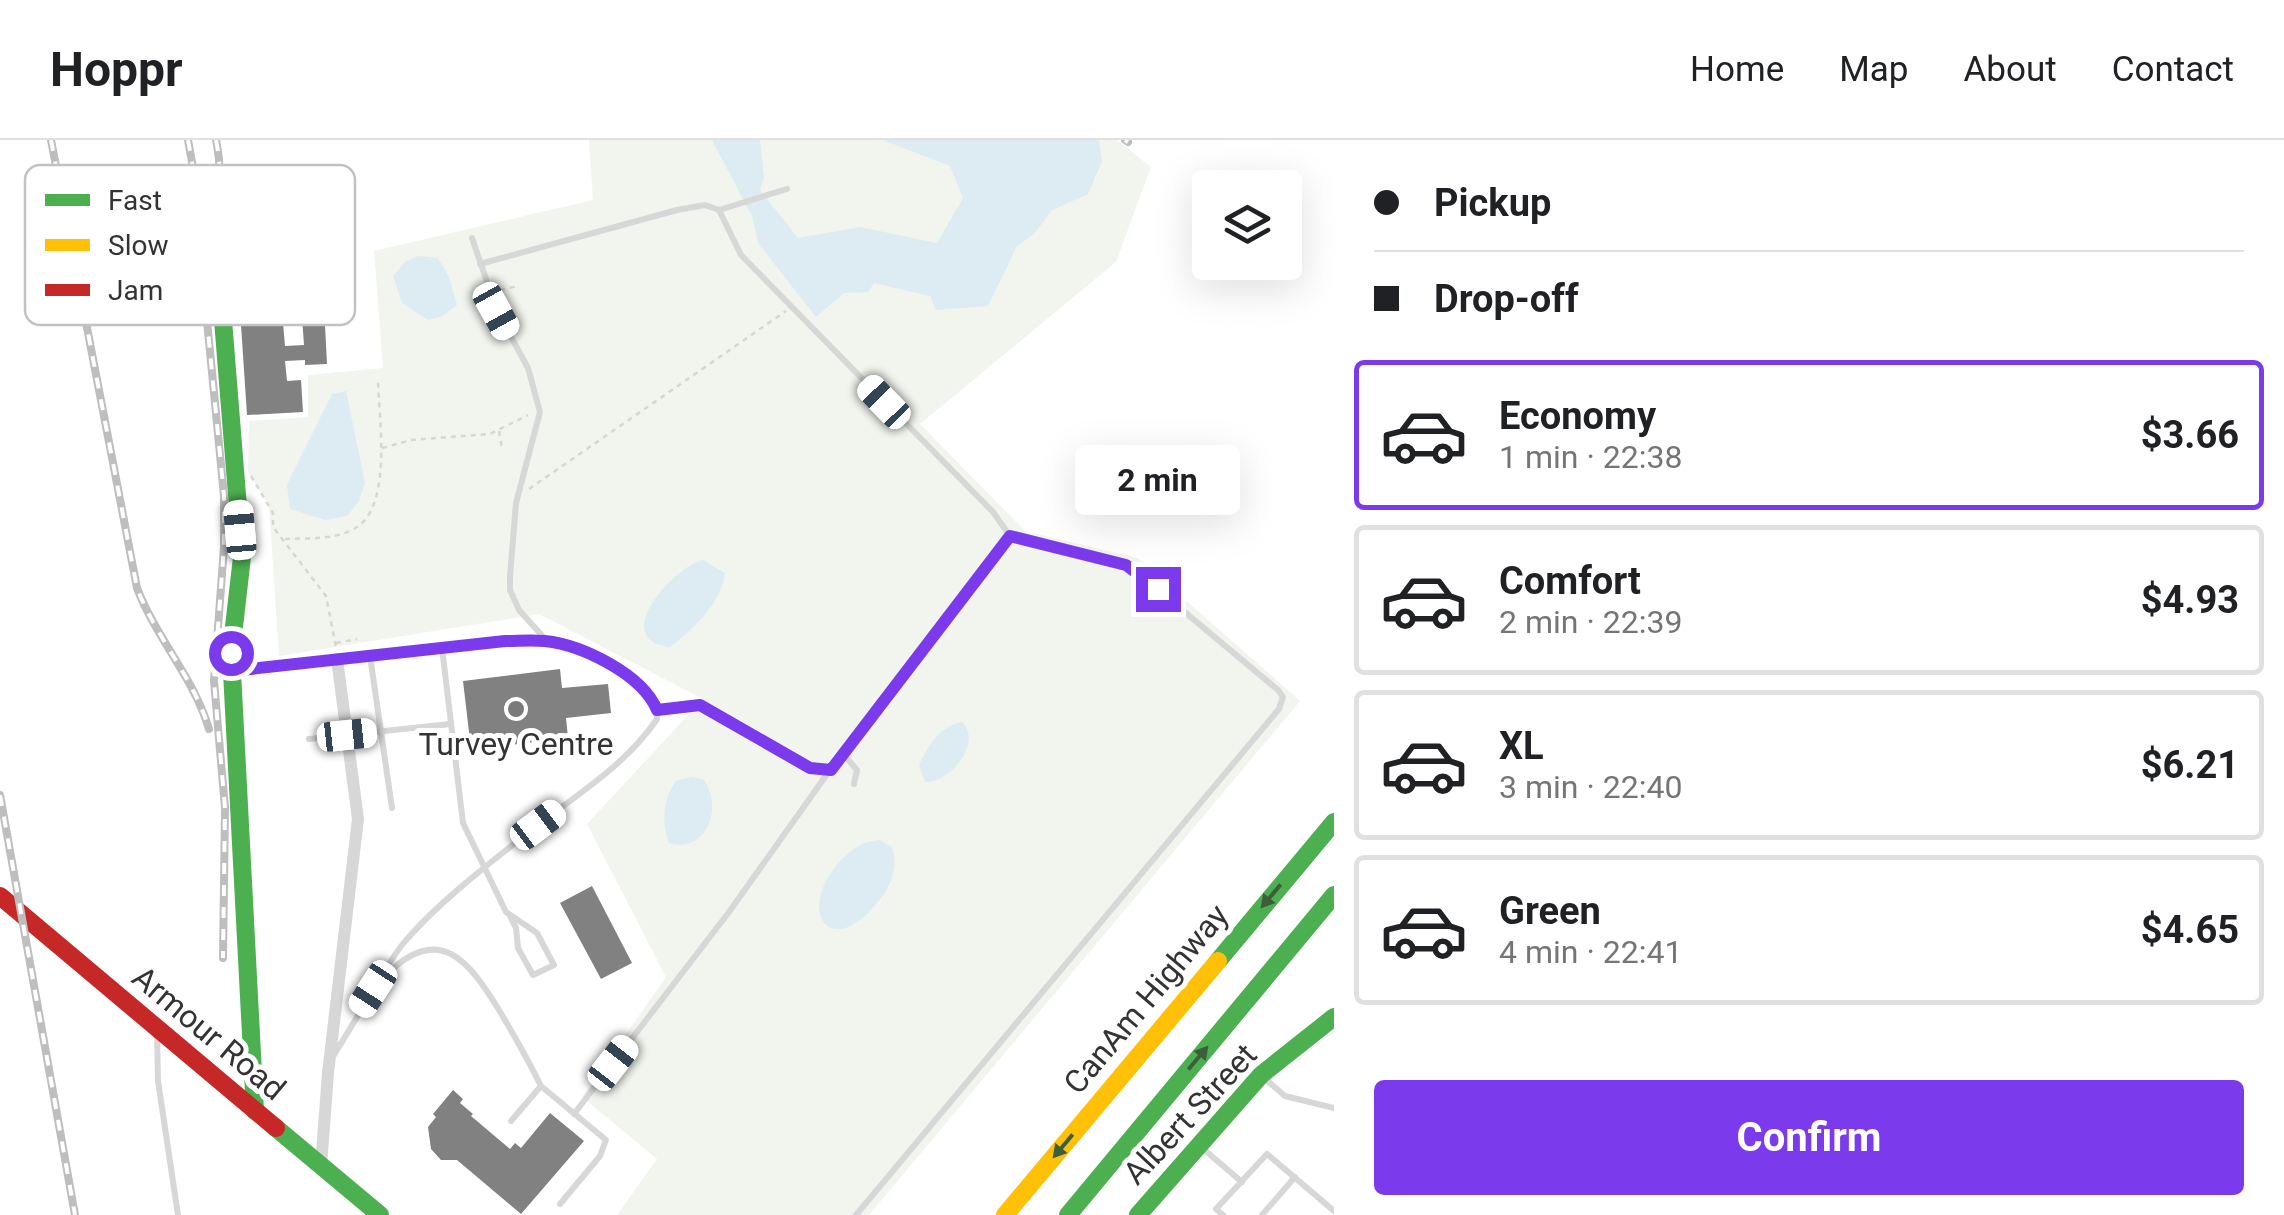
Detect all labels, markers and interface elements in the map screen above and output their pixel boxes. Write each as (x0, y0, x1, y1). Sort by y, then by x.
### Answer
text: Hoppr (50, 41, 183, 98)
text: Home (1690, 49, 1784, 90)
text: Map (1839, 49, 1908, 90)
text: About (1963, 49, 2057, 90)
text: Contact (2112, 49, 2234, 90)
legend (25, 165, 355, 325)
map controls (1192, 170, 1302, 280)
button: layers (1192, 170, 1302, 280)
text: Pickup (1434, 181, 1551, 225)
text: Fast (108, 184, 162, 217)
text: Slow (108, 229, 168, 262)
text: Jam (108, 274, 163, 307)
car (468, 277, 524, 345)
text: Drop-off (1434, 277, 1579, 321)
car (852, 370, 916, 434)
icon: car (1379, 390, 1469, 480)
text: Economy (1499, 394, 1656, 438)
text: $3.66 (2141, 413, 2239, 457)
text: 1 min · 22:38 (1499, 438, 1682, 476)
callout: 2 min (1076, 444, 1240, 514)
text: 2 min (1117, 461, 1198, 499)
car (222, 499, 258, 561)
icon: car (1379, 555, 1469, 645)
text: Comfort (1499, 559, 1641, 603)
route end (1136, 567, 1181, 612)
text: $4.93 (2141, 578, 2239, 622)
text: 2 min · 22:39 (1499, 603, 1682, 641)
route start (209, 631, 254, 676)
marker: Turvey Centre (505, 698, 527, 720)
car (316, 717, 378, 753)
icon: car (1379, 720, 1469, 810)
text: XL (1499, 724, 1544, 768)
place label: Turvey Centre (419, 725, 613, 763)
text: $6.21 (2141, 743, 2239, 787)
text: 3 min · 22:40 (1499, 768, 1682, 806)
car (505, 795, 571, 855)
one-way arrow (1261, 884, 1283, 909)
icon: car (1379, 885, 1469, 975)
text: Green (1499, 889, 1601, 933)
street label: CanAm Highway (1056, 897, 1236, 1101)
text: $4.65 (2141, 908, 2239, 952)
text: 4 min · 22:41 (1499, 933, 1682, 971)
car (344, 956, 402, 1022)
street label: Armour Road (125, 958, 293, 1108)
car (583, 1030, 643, 1096)
street label: Albert Street (1115, 1036, 1265, 1192)
one-way arrow (1187, 1045, 1208, 1070)
button: Confirm (1374, 1080, 2244, 1195)
one-way arrow (1053, 1133, 1074, 1158)

